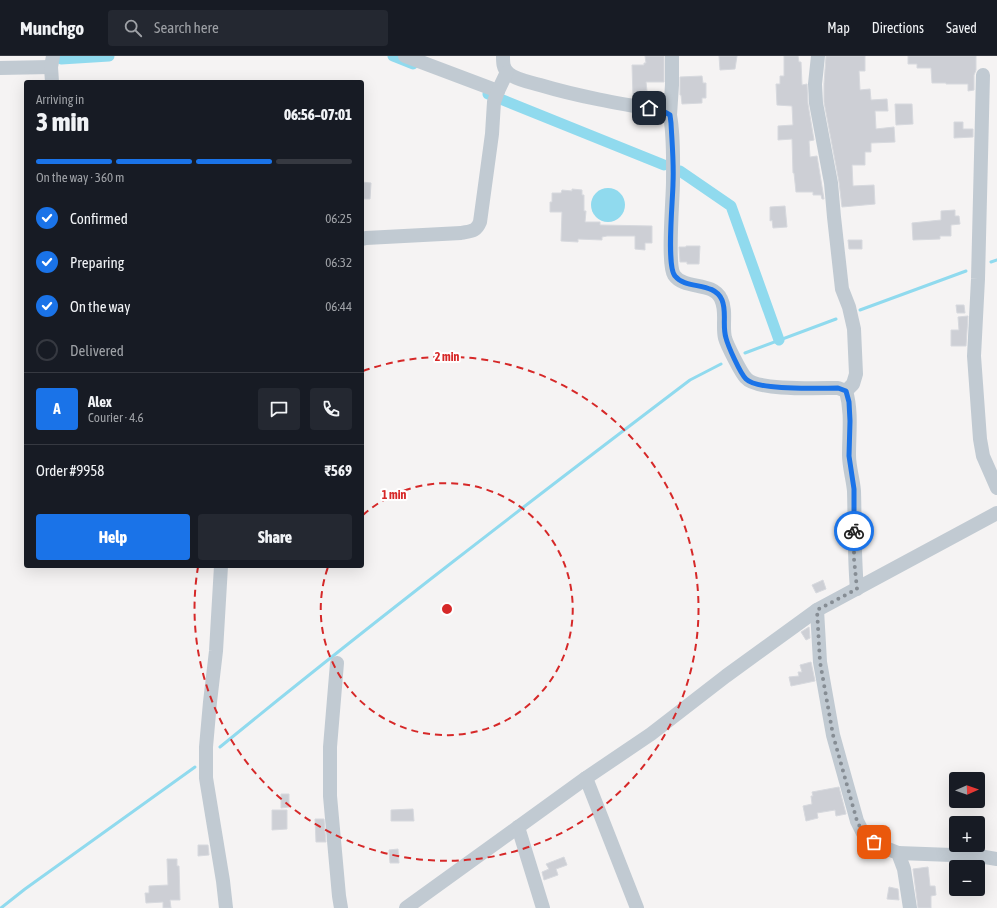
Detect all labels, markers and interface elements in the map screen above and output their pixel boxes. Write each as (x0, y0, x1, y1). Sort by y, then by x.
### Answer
search box (108, 10, 388, 46)
text: Munchgo (20, 17, 84, 39)
icon: search (122, 17, 144, 39)
text: Search here (154, 19, 219, 36)
text: Map (827, 20, 850, 36)
text: Directions (872, 20, 924, 36)
text: Saved (946, 20, 977, 36)
pin (632, 91, 666, 125)
text: Arriving in (36, 92, 84, 107)
icon: home (638, 97, 660, 119)
text: 06:56–07:01 (284, 106, 352, 123)
text: 3 min (36, 107, 89, 137)
text: On the way · 360 m (36, 170, 124, 185)
icon: check (36, 207, 58, 229)
text: Confirmed (70, 210, 128, 227)
text: 06:25 (325, 211, 352, 226)
icon: check (36, 251, 58, 273)
text: Preparing (70, 254, 124, 271)
text: 06:32 (325, 255, 352, 270)
icon: check (36, 295, 58, 317)
text: On the way (70, 298, 131, 315)
text: 06:44 (325, 299, 352, 314)
text: Delivered (70, 342, 124, 359)
text: 2 min (435, 350, 459, 364)
button: chat (258, 388, 300, 430)
button: phone (310, 388, 352, 430)
text: Alex (88, 393, 112, 410)
text: A (53, 400, 61, 417)
text: Courier · 4.6 (88, 410, 144, 425)
text: Order #9958 (36, 462, 104, 479)
text: ₹569 (324, 462, 352, 479)
text: 1 min (382, 488, 406, 502)
courier (834, 511, 874, 551)
button: Help (36, 514, 190, 560)
button: Share (198, 514, 352, 560)
icon: bike (843, 520, 865, 542)
centre of rings (440, 602, 454, 616)
north arrow (949, 772, 985, 808)
map controls (949, 772, 985, 896)
button: + (949, 816, 985, 852)
pin (857, 825, 891, 859)
icon: bag (863, 831, 885, 853)
button: − (949, 860, 985, 896)

